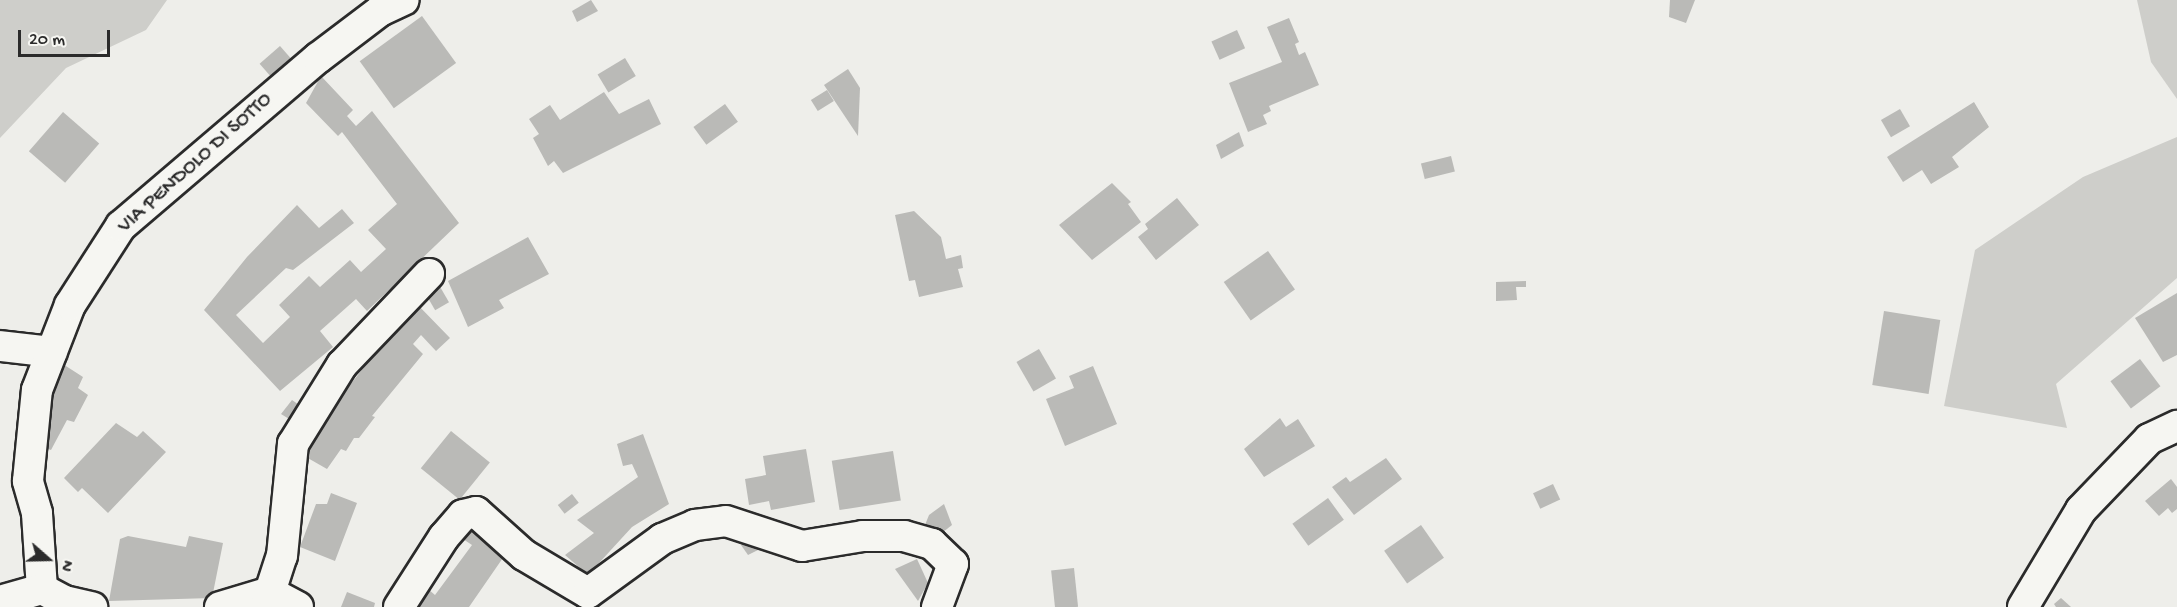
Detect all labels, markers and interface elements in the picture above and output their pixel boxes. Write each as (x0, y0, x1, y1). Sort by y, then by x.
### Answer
scale bar (21, 18, 112, 56)
text: 20 m (29, 30, 65, 51)
street label: VIA PENDOLO DI SOTTO (114, 88, 278, 240)
north arrow (18, 529, 78, 589)
text: N (55, 557, 76, 573)

